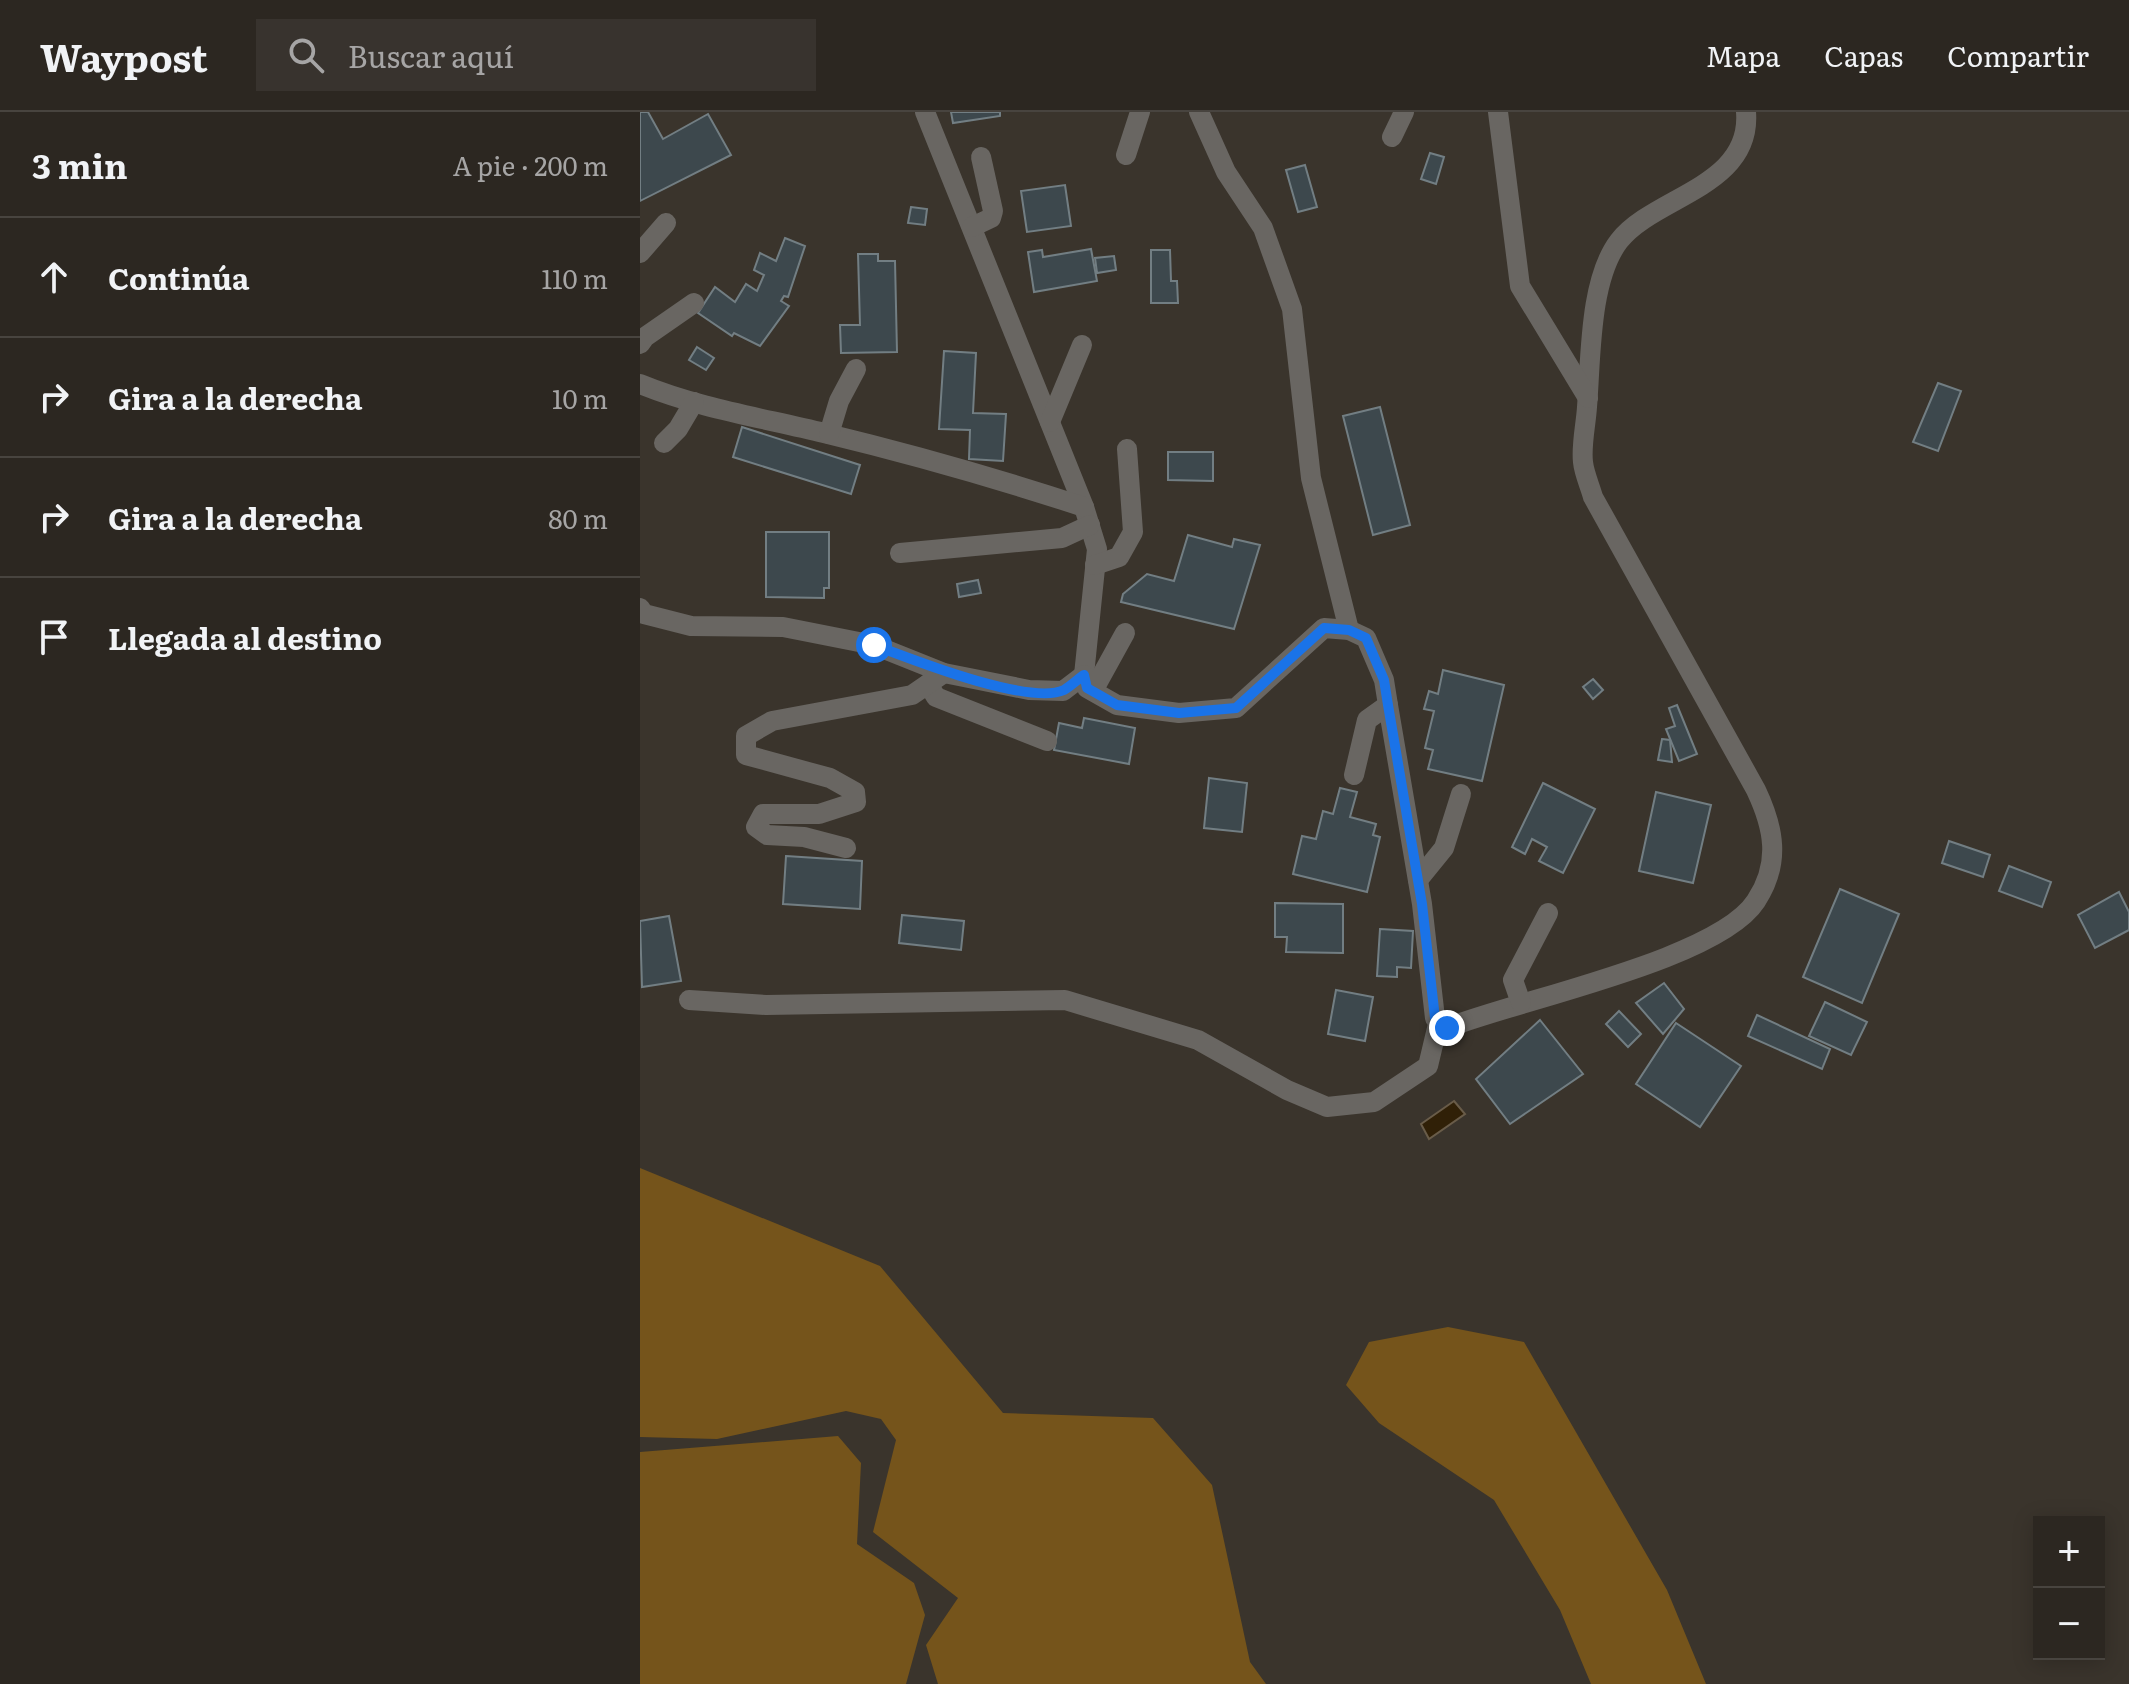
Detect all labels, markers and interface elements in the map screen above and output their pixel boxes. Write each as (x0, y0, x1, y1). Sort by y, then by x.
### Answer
search box (256, 19, 816, 91)
text: Waypost (40, 27, 208, 84)
icon: search (284, 33, 328, 77)
text: Buscar aquí (348, 33, 514, 77)
text: Mapa (1706, 34, 1780, 76)
text: Capas (1824, 34, 1903, 76)
text: Compartir (1947, 34, 2089, 76)
text: 3 min (32, 139, 128, 189)
text: A pie · 200 m (453, 145, 608, 184)
icon: ahead (32, 255, 76, 299)
text: Continúa (108, 255, 249, 299)
text: 110 m (541, 258, 608, 297)
icon: right (32, 375, 76, 419)
text: Gira a la derecha (108, 375, 362, 419)
text: 10 m (552, 378, 608, 417)
icon: right (32, 495, 76, 539)
text: Gira a la derecha (108, 495, 362, 539)
text: 80 m (548, 498, 608, 537)
icon: arrive (32, 615, 76, 659)
text: Llegada al destino (108, 615, 382, 659)
route start (856, 627, 892, 663)
route end (1429, 1010, 1465, 1046)
map controls (2033, 1516, 2105, 1660)
button: + (2033, 1516, 2105, 1588)
button: − (2033, 1588, 2105, 1660)

